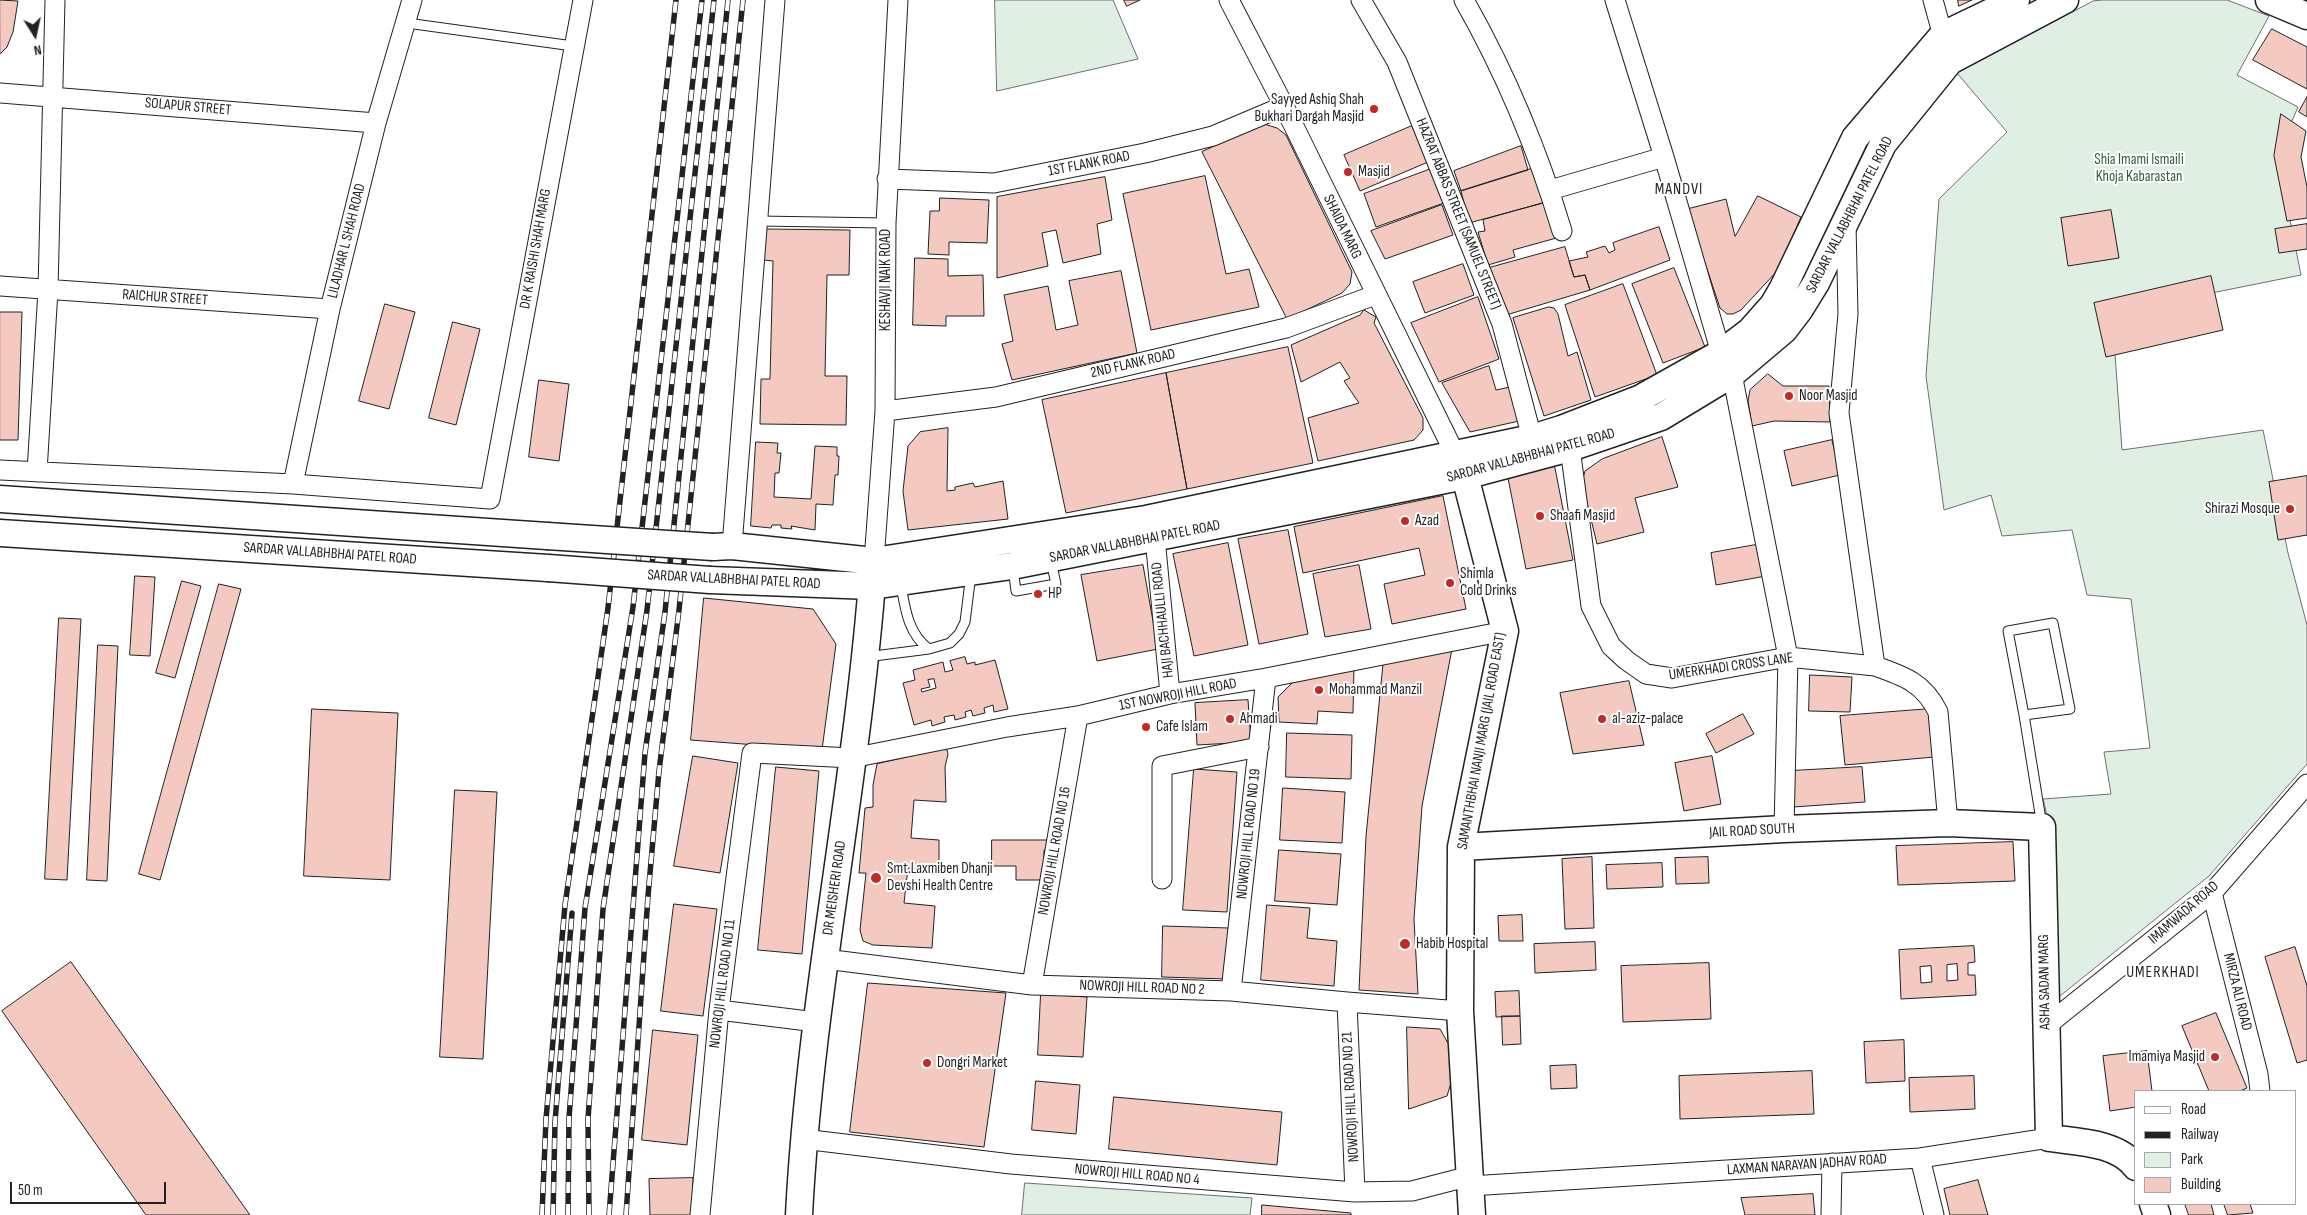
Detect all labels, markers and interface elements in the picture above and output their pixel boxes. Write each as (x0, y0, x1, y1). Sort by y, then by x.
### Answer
north arrow (10, 10, 60, 60)
text: N (33, 41, 43, 59)
place label: Sayyed Ashiq Shah Bukhari Dargah Masjid (1255, 91, 1364, 126)
street label: SOLAPUR STREET (144, 94, 232, 120)
marker: Sayyed Ashiq Shah Bukhari Dargah Masjid (1368, 103, 1380, 115)
street label: HAZRAT ABBAS STREET (SAMUEL STREET) (1411, 116, 1505, 312)
street label: SARDAR VALLABHBHAI PATEL ROAD (1803, 134, 1897, 296)
street label: 1ST FLANK ROAD (1047, 147, 1131, 181)
park label: Shia Imami Ismaili Khoja Kabarastan (2094, 151, 2184, 186)
place label: Masjid (1358, 163, 1390, 181)
marker: Masjid (1342, 166, 1354, 178)
district label: MANDVI (1654, 180, 1704, 200)
street label: LILADHAR L SHAH ROAD (324, 182, 370, 300)
street label: DR K RAISHI SHAH MARG (517, 187, 555, 311)
street label: SHAIDA MARG (1319, 192, 1365, 262)
street label: KESHAVJI NAIK ROAD (877, 229, 895, 331)
street label: RAICHUR STREET (122, 286, 208, 310)
street label: 2ND FLANK ROAD (1089, 346, 1177, 382)
place label: Noor Masjid (1799, 387, 1858, 405)
marker: Noor Masjid (1783, 390, 1795, 402)
street label: SARDAR VALLABHBHAI PATEL ROAD (1445, 425, 1617, 487)
place label: Shirazi Mosque (2205, 500, 2280, 518)
marker: Shirazi Mosque (2284, 503, 2296, 515)
place label: Shaafi Masjid (1550, 507, 1615, 525)
marker: Shaafi Masjid (1534, 510, 1546, 522)
place label: Azad (1415, 512, 1439, 530)
marker: Azad (1399, 515, 1411, 527)
street label: SARDAR VALLABHBHAI PATEL ROAD (1048, 517, 1222, 567)
street label: SARDAR VALLABHBHAI PATEL ROAD (243, 539, 417, 569)
street label: HAJI BACHHAULLI ROAD (1148, 561, 1178, 679)
place label: Shimla Cold Drinks (1460, 565, 1517, 600)
street label: SARDAR VALLABHBHAI PATEL ROAD (647, 566, 821, 594)
marker: Shimla Cold Drinks (1444, 577, 1456, 589)
place label: HP (1048, 585, 1062, 603)
marker: HP (1032, 588, 1044, 600)
street label: SAMANTHBHAI NANJI MARG (JAIL ROAD EAST) (1454, 631, 1510, 851)
street label: UMERKHADI CROSS LANE (1668, 649, 1794, 685)
street label: 1ST NOWROJI HILL ROAD (1118, 675, 1238, 715)
place label: Mohammad Manzil (1329, 681, 1422, 699)
marker: Mohammad Manzil (1313, 684, 1325, 696)
place label: Ahmadi (1240, 710, 1277, 728)
place label: al-aziz-palace (1612, 710, 1683, 728)
marker: Ahmadi (1224, 713, 1236, 725)
marker: al-aziz-palace (1596, 713, 1608, 725)
place label: Cafe Islam (1156, 718, 1208, 736)
marker: Cafe Islam (1140, 721, 1152, 733)
street label: NOWROJI HILL ROAD NO 19 (1233, 768, 1265, 900)
street label: NOWROJI HILL ROAD N0 16 (1035, 785, 1075, 917)
street label: JAIL ROAD SOUTH (1709, 820, 1795, 842)
street label: DR MEISHERI ROAD (819, 840, 851, 936)
place label: Smt.Laxmiben Dhanji Devshi Health Centre (887, 860, 993, 895)
marker: Smt.Laxmiben Dhanji Devshi Health Centre (869, 871, 883, 885)
street label: IMAMWADA ROAD (2145, 878, 2223, 948)
street label: NOWROJI HILL ROAD NO 11 (706, 919, 740, 1049)
street label: ASHA SADAN MARG (2035, 934, 2055, 1030)
place label: Habib Hospital (1416, 935, 1488, 953)
marker: Habib Hospital (1398, 937, 1412, 951)
street label: MIRZA ALI ROAD (2219, 951, 2255, 1033)
district label: UMERKHADI (2125, 963, 2201, 983)
street label: NOWROJI HILL ROAD NO 2 (1079, 977, 1205, 999)
street label: NOWROJI HILL ROAD NO 21 (1339, 1031, 1363, 1163)
place label: Imamiya Masjid (2129, 1048, 2205, 1066)
marker: Imamiya Masjid (2209, 1051, 2221, 1063)
place label: Dongri Market (937, 1054, 1008, 1072)
marker: Dongri Market (921, 1057, 933, 1069)
legend (2134, 1090, 2297, 1205)
text: Road (2181, 1100, 2206, 1119)
text: Railway (2181, 1125, 2219, 1144)
street label: LAXMAN NARAYAN JADHAV ROAD (1726, 1150, 1888, 1180)
text: Park (2181, 1150, 2203, 1169)
street label: NOWROJI HILL ROAD NO 4 (1074, 1161, 1200, 1189)
scale bar (12, 1172, 169, 1204)
text: Building (2181, 1175, 2221, 1194)
text: 50 m (18, 1181, 43, 1200)

